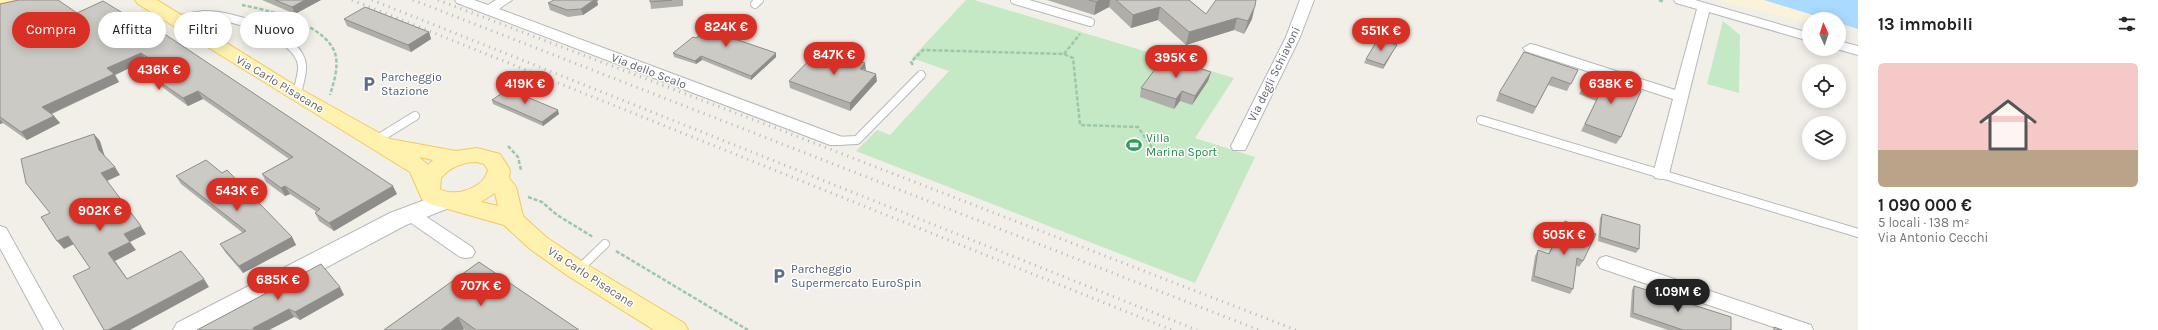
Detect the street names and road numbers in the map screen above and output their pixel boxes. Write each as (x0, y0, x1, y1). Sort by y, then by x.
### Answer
street label: Via degli Schiavoni (1245, 24, 1303, 124)
street label: Via dello Scalo (610, 50, 688, 92)
street label: Via Carlo Pisacane (233, 52, 327, 116)
street label: Via Carlo Pisacane (545, 244, 637, 310)

